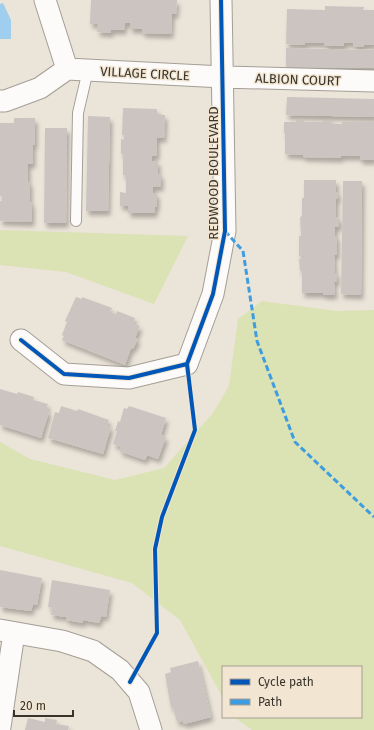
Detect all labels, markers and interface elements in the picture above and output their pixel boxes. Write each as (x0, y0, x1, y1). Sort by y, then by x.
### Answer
street label: VILLAGE CIRCLE (100, 64, 190, 83)
street label: ALBION COURT (255, 71, 341, 89)
street label: REDWOOD BOULEVARD (206, 106, 221, 240)
legend (222, 666, 362, 718)
text: Cycle path (258, 675, 314, 689)
scale bar (14, 692, 73, 718)
text: Path (258, 695, 282, 709)
text: 20 m (20, 699, 46, 713)

